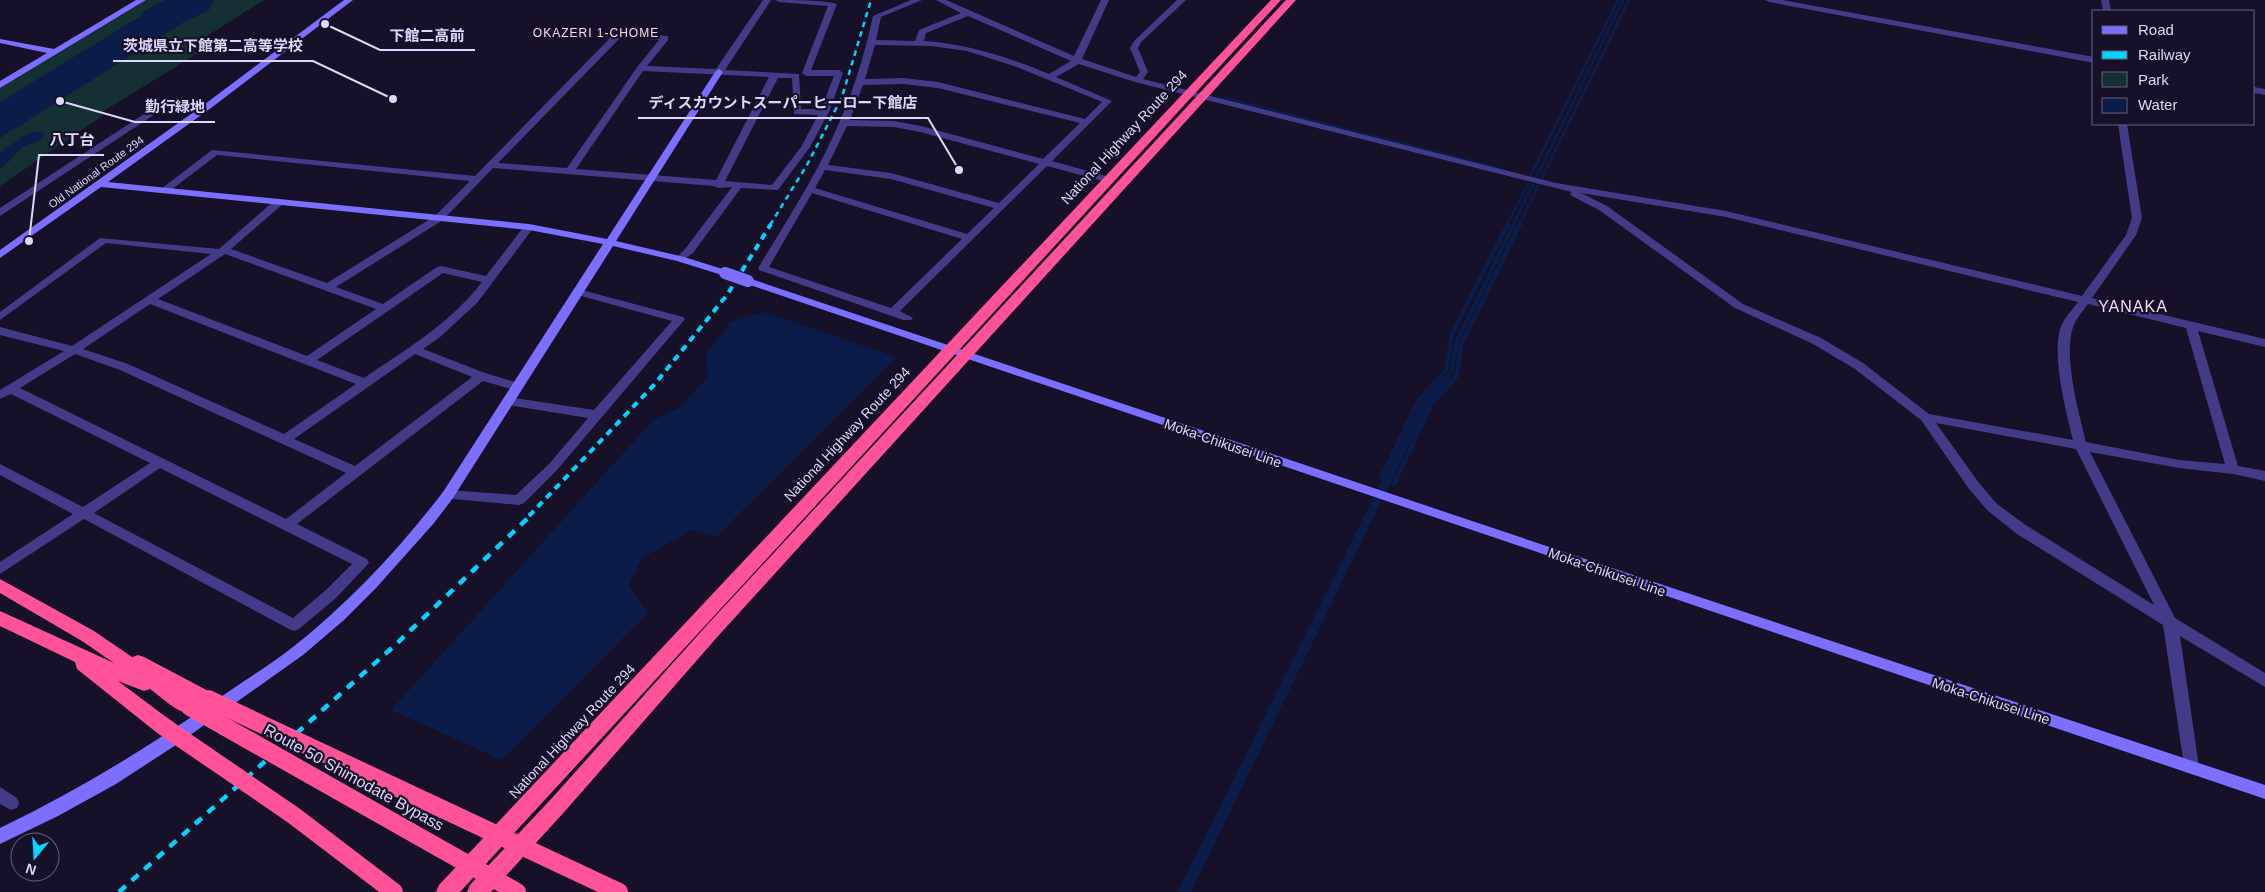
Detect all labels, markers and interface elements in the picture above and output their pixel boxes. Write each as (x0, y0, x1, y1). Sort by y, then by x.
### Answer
legend (2092, 10, 2255, 125)
callout: 下館二高前 (380, 20, 475, 50)
text: Road (2138, 21, 2174, 38)
district label: OKAZERI 1-CHOME (533, 26, 659, 40)
text: 下館二高前 (389, 27, 465, 44)
callout: 茨城県立下館第二高等学校 (113, 31, 313, 61)
text: 茨城県立下館第二高等学校 (123, 37, 303, 54)
text: Railway (2138, 46, 2191, 63)
street label: National Highway Route 294 (1058, 67, 1190, 207)
text: Park (2138, 71, 2169, 88)
callout: ディスカウントスーパーヒーロー下館店 (638, 88, 928, 118)
callout: 勤行緑地 (135, 92, 215, 122)
text: ディスカウントスーパーヒーロー下館店 (649, 94, 917, 111)
text: Water (2138, 96, 2177, 113)
text: 勤行緑地 (145, 98, 205, 115)
callout: 八丁台 (39, 125, 104, 155)
text: 八丁台 (49, 131, 95, 148)
street label: Old National Route 294 (46, 134, 146, 210)
district label: YANAKA (2098, 298, 2168, 315)
street label: National Highway Route 294 (781, 364, 913, 504)
street label: Moka-Chikusei Line (1162, 415, 1284, 471)
street label: Moka-Chikusei Line (1546, 544, 1668, 600)
street label: National Highway Route 294 (506, 661, 638, 801)
street label: Moka-Chikusei Line (1930, 674, 2052, 728)
street label: Route 50 Shimodate Bypass (261, 721, 447, 834)
north arrow (10, 832, 60, 882)
text: N (24, 860, 38, 879)

